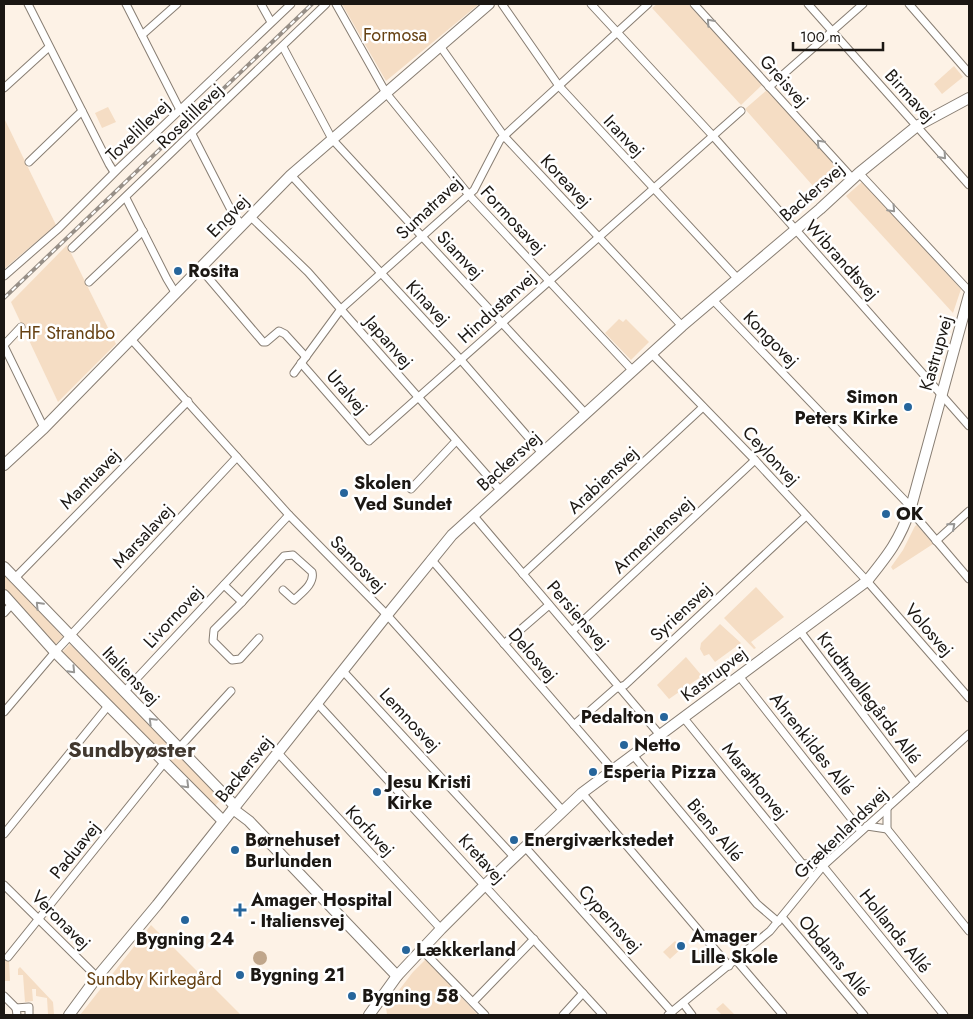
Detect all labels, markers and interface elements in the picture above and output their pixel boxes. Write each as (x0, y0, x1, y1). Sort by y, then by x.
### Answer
one-way arrow (707, 19, 716, 28)
scale bar (793, 20, 883, 52)
park label: Formosa (363, 22, 427, 48)
text: 100 m (800, 26, 841, 48)
street label: Greisvej (753, 49, 815, 113)
street label: Birmavej (879, 63, 941, 129)
street label: Roselillevej (151, 77, 229, 155)
street label: Tovelillevej (100, 93, 176, 167)
street label: Iranvej (597, 109, 651, 163)
one-way arrow (817, 139, 826, 148)
street label: Koreavej (534, 149, 598, 213)
one-way arrow (937, 150, 946, 159)
street label: Backersvej (774, 156, 850, 228)
street label: Sumatravej (390, 170, 468, 246)
street label: Formosavej (474, 180, 552, 260)
street label: Engvej (201, 189, 255, 243)
one-way arrow (886, 203, 895, 212)
street label: Wibrandtsvej (799, 214, 885, 306)
street label: Siamvej (431, 225, 489, 285)
place label: Rosita (188, 258, 239, 284)
marker: Rosita (172, 265, 184, 277)
street label: Hindustanvej (452, 265, 542, 349)
street label: Kinavej (400, 274, 456, 332)
street label: Kongovej (737, 305, 805, 373)
street label: Japanvej (357, 308, 419, 374)
street label: Kastrupvej (913, 312, 959, 394)
park label: HF Strandbo (19, 320, 115, 346)
street label: Uralvej (320, 364, 374, 420)
place label: Simon Peters Kirke (795, 384, 898, 431)
marker: Simon Peters Kirke (902, 401, 914, 413)
street label: Ceylonvej (736, 420, 806, 492)
street label: Backersvej (471, 425, 547, 497)
street label: Arabiensvej (562, 440, 644, 520)
street label: Mantuavej (54, 443, 126, 515)
place label: Skolen Ved Sundet (353, 470, 452, 517)
marker: Skolen Ved Sundet (338, 487, 350, 499)
street label: Armeniensvej (607, 490, 699, 580)
street label: Marsalavej (106, 498, 180, 574)
place label: OK (896, 501, 924, 527)
marker: OK (880, 508, 892, 520)
one-way arrow (947, 523, 956, 532)
street label: Samosvej (324, 529, 392, 599)
street label: Persiensvej (541, 575, 615, 655)
street label: Syriensvej (644, 577, 718, 647)
street label: Livornovej (137, 580, 209, 654)
street label: Volosvej (899, 598, 959, 662)
one-way arrow (36, 601, 45, 610)
street label: Delosvej (502, 622, 564, 688)
street label: Krudtmøllegårds Allé (811, 627, 927, 769)
street label: Kastrupvej (675, 640, 753, 708)
street label: Italiensvej (96, 641, 166, 711)
one-way arrow (66, 664, 75, 673)
street label: Lemnosvej (373, 682, 447, 758)
street label: Ahrenkildes Allé (763, 687, 861, 801)
place label: Pedalton (581, 704, 654, 730)
marker: Pedalton (658, 711, 670, 723)
one-way arrow (149, 718, 158, 727)
street label: Backersvej (209, 730, 279, 808)
place label: Netto (634, 732, 681, 758)
district label: Sundbyøster (68, 733, 196, 765)
street label: Marathonvej (716, 737, 794, 825)
marker: Netto (618, 739, 630, 751)
place label: Esperia Pizza (603, 759, 716, 785)
marker: Esperia Pizza (587, 766, 599, 778)
place label: Jesu Kristi Kirke (384, 769, 471, 816)
one-way arrow (181, 779, 190, 788)
street label: Grækenlandsvej (788, 781, 894, 885)
marker: Jesu Kristi Kirke (371, 786, 383, 798)
street label: Biens Allé (681, 793, 749, 867)
street label: Korfuvej (339, 800, 401, 862)
street label: Paduavej (44, 816, 106, 884)
place label: Børnehuset Burlunden (245, 827, 340, 874)
place label: Energiværkstedet (524, 827, 674, 853)
street label: Kretavej (452, 828, 512, 890)
marker: Energiværkstedet (508, 834, 520, 846)
marker: Børnehuset Burlunden (229, 844, 241, 856)
street label: Cypernsvej (572, 879, 648, 959)
street label: Hollands Allé (853, 883, 937, 979)
street label: Veronavej (25, 884, 97, 956)
place label: Amager Hospital - Italiensvej (250, 887, 392, 934)
marker: Amager Hospital - Italiensvej (233, 903, 247, 917)
street label: Obdams Allé (792, 910, 876, 1002)
marker: Bygning 24 (179, 914, 191, 926)
place label: Amager Lille Skole (690, 923, 778, 970)
place label: Bygning 24 (136, 926, 234, 952)
place label: Lækkerland (416, 937, 516, 963)
marker: Amager Lille Skole (675, 940, 687, 952)
marker: Lækkerland (400, 944, 412, 956)
place label: Bygning 21 (250, 962, 345, 988)
park label: Sundby Kirkegård (86, 966, 222, 992)
marker: Bygning 21 (234, 969, 246, 981)
place label: Bygning 58 (362, 983, 459, 1009)
marker: Bygning 58 (346, 990, 358, 1002)

